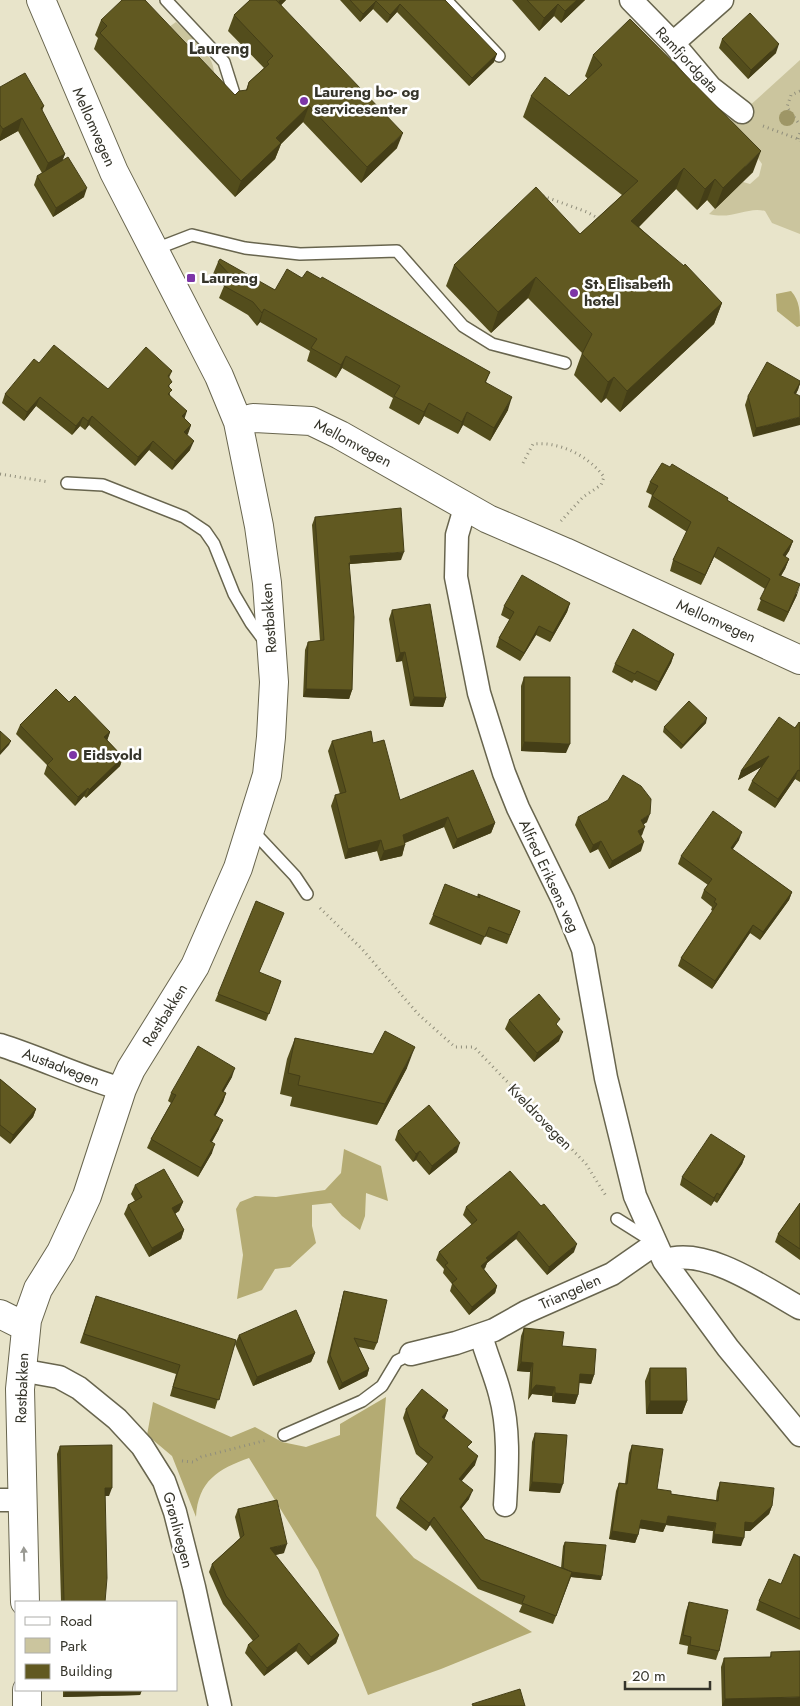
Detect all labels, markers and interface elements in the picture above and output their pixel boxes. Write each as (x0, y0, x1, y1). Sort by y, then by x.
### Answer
street label: Ramfjordgata (650, 22, 724, 98)
district label: Laureng (189, 37, 249, 60)
place label: Laureng bo- og servicesenter (314, 81, 419, 120)
street label: Mellomvegen (67, 84, 121, 170)
marker: Laureng bo- og servicesenter (298, 95, 310, 107)
place label: Laureng (201, 267, 258, 289)
marker: Laureng (185, 272, 197, 284)
place label: St. Elisabeth hotel (584, 273, 671, 312)
marker: St. Elisabeth hotel (568, 287, 580, 299)
street label: Mellomvegen (310, 413, 396, 473)
street label: Røstbakken (256, 582, 282, 654)
street label: Mellomvegen (673, 594, 759, 648)
place label: Eidsvold (83, 744, 142, 766)
marker: Eidsvold (67, 749, 79, 761)
street label: Alfred Eriksens veg (513, 816, 585, 936)
street label: Røstbakken (137, 979, 193, 1051)
street label: Austadvegen (19, 1042, 103, 1092)
street label: Kveldrovegen (503, 1079, 577, 1155)
street label: Triangelen (536, 1269, 604, 1315)
street label: Røstbakken (10, 1352, 34, 1424)
street label: Grønlivegen (157, 1489, 199, 1571)
one-way arrow (20, 1545, 28, 1561)
legend (15, 1601, 178, 1691)
text: Road (60, 1610, 92, 1632)
text: Park (60, 1635, 87, 1657)
scale bar (625, 1658, 710, 1690)
text: Building (60, 1660, 112, 1682)
text: 20 m (632, 1665, 666, 1687)

